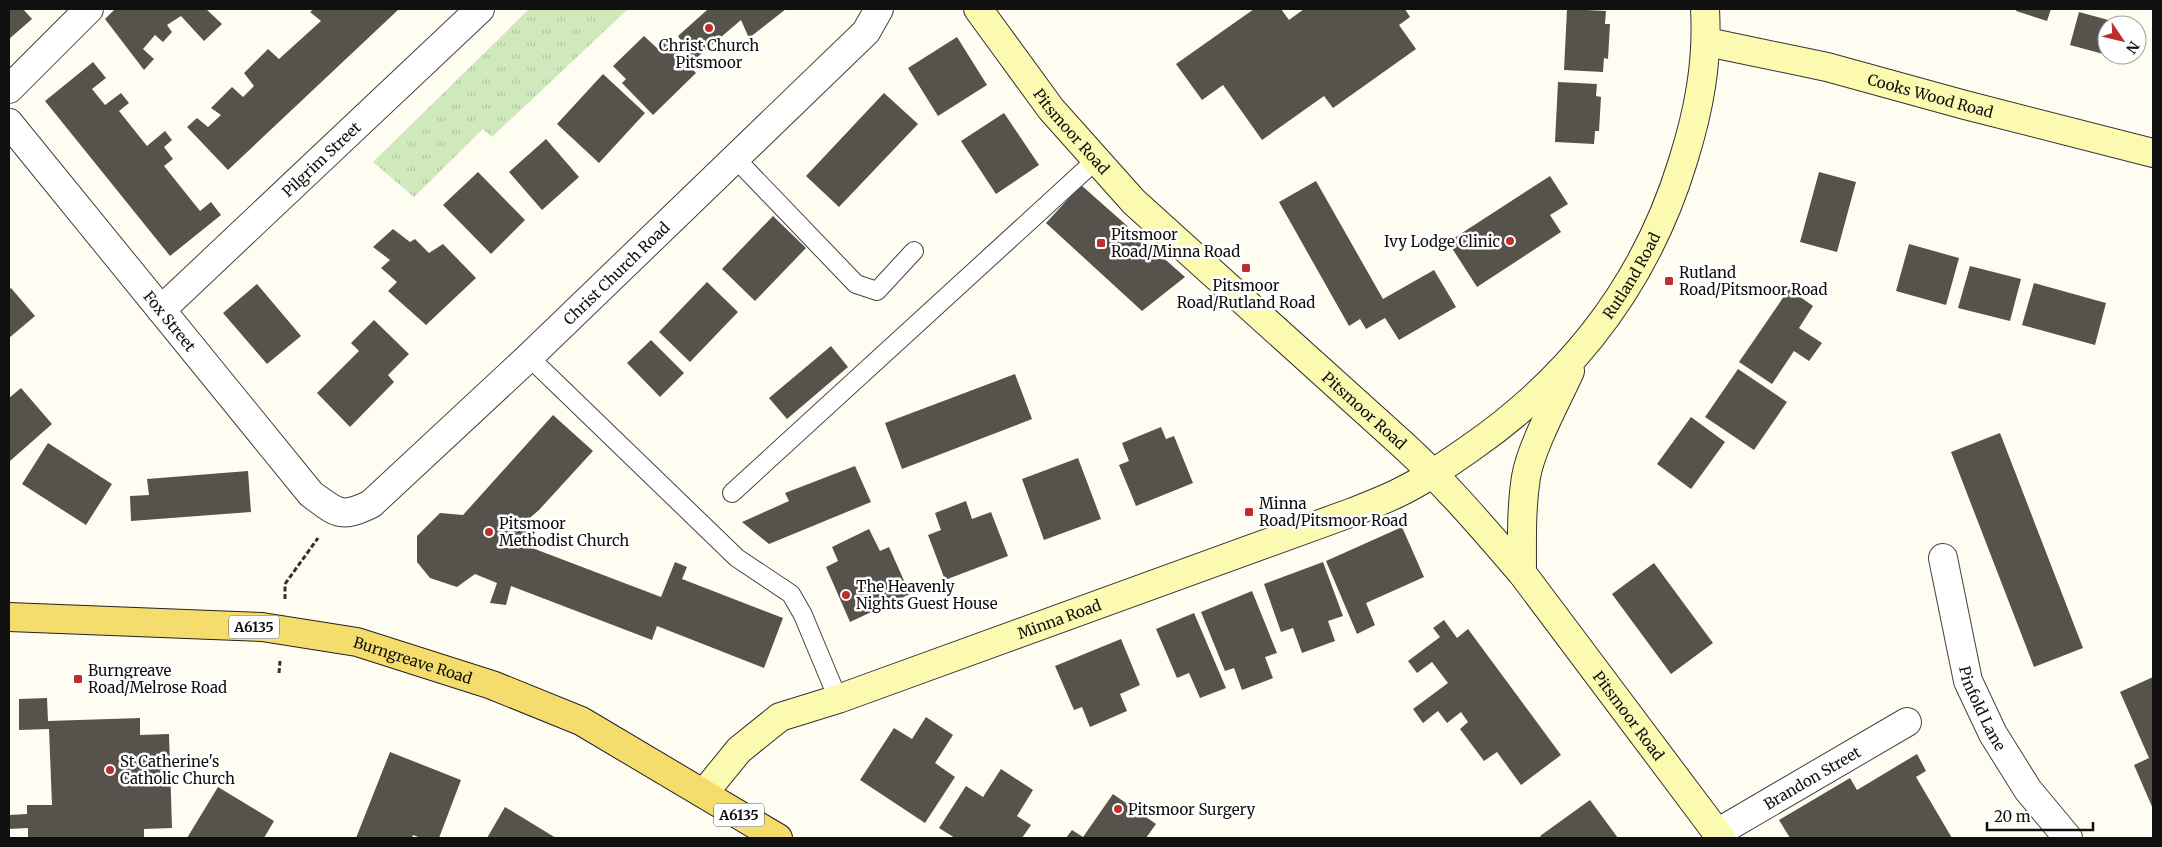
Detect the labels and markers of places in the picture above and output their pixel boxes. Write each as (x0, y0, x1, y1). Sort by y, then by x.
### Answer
marker: Christ Church Pitsmoor (703, 22, 715, 34)
place label: Christ Church Pitsmoor (659, 36, 759, 72)
place label: Pitsmoor Road/Minna Road (1111, 225, 1240, 261)
place label: Ivy Lodge Clinic (1384, 232, 1500, 251)
marker: Ivy Lodge Clinic (1504, 235, 1516, 247)
marker: Pitsmoor Road/Minna Road (1095, 237, 1107, 249)
marker: Pitsmoor Road/Rutland Road (1240, 262, 1252, 274)
place label: Rutland Road/Pitsmoor Road (1679, 263, 1828, 299)
marker: Rutland Road/Pitsmoor Road (1663, 275, 1675, 287)
place label: Pitsmoor Road/Rutland Road (1177, 276, 1315, 312)
place label: Minna Road/Pitsmoor Road (1259, 494, 1408, 530)
marker: Minna Road/Pitsmoor Road (1243, 506, 1255, 518)
place label: Pitsmoor Methodist Church (499, 514, 629, 550)
marker: Pitsmoor Methodist Church (483, 526, 495, 538)
place label: The Heavenly Nights Guest House (856, 577, 998, 613)
marker: The Heavenly Nights Guest House (840, 589, 852, 601)
place label: Burngreave Road/Melrose Road (88, 661, 227, 697)
marker: Burngreave Road/Melrose Road (72, 673, 84, 685)
place label: St Catherine's Catholic Church (120, 752, 235, 788)
marker: St Catherine's Catholic Church (104, 764, 116, 776)
place label: Pitsmoor Surgery (1128, 800, 1256, 819)
marker: Pitsmoor Surgery (1112, 803, 1124, 815)

